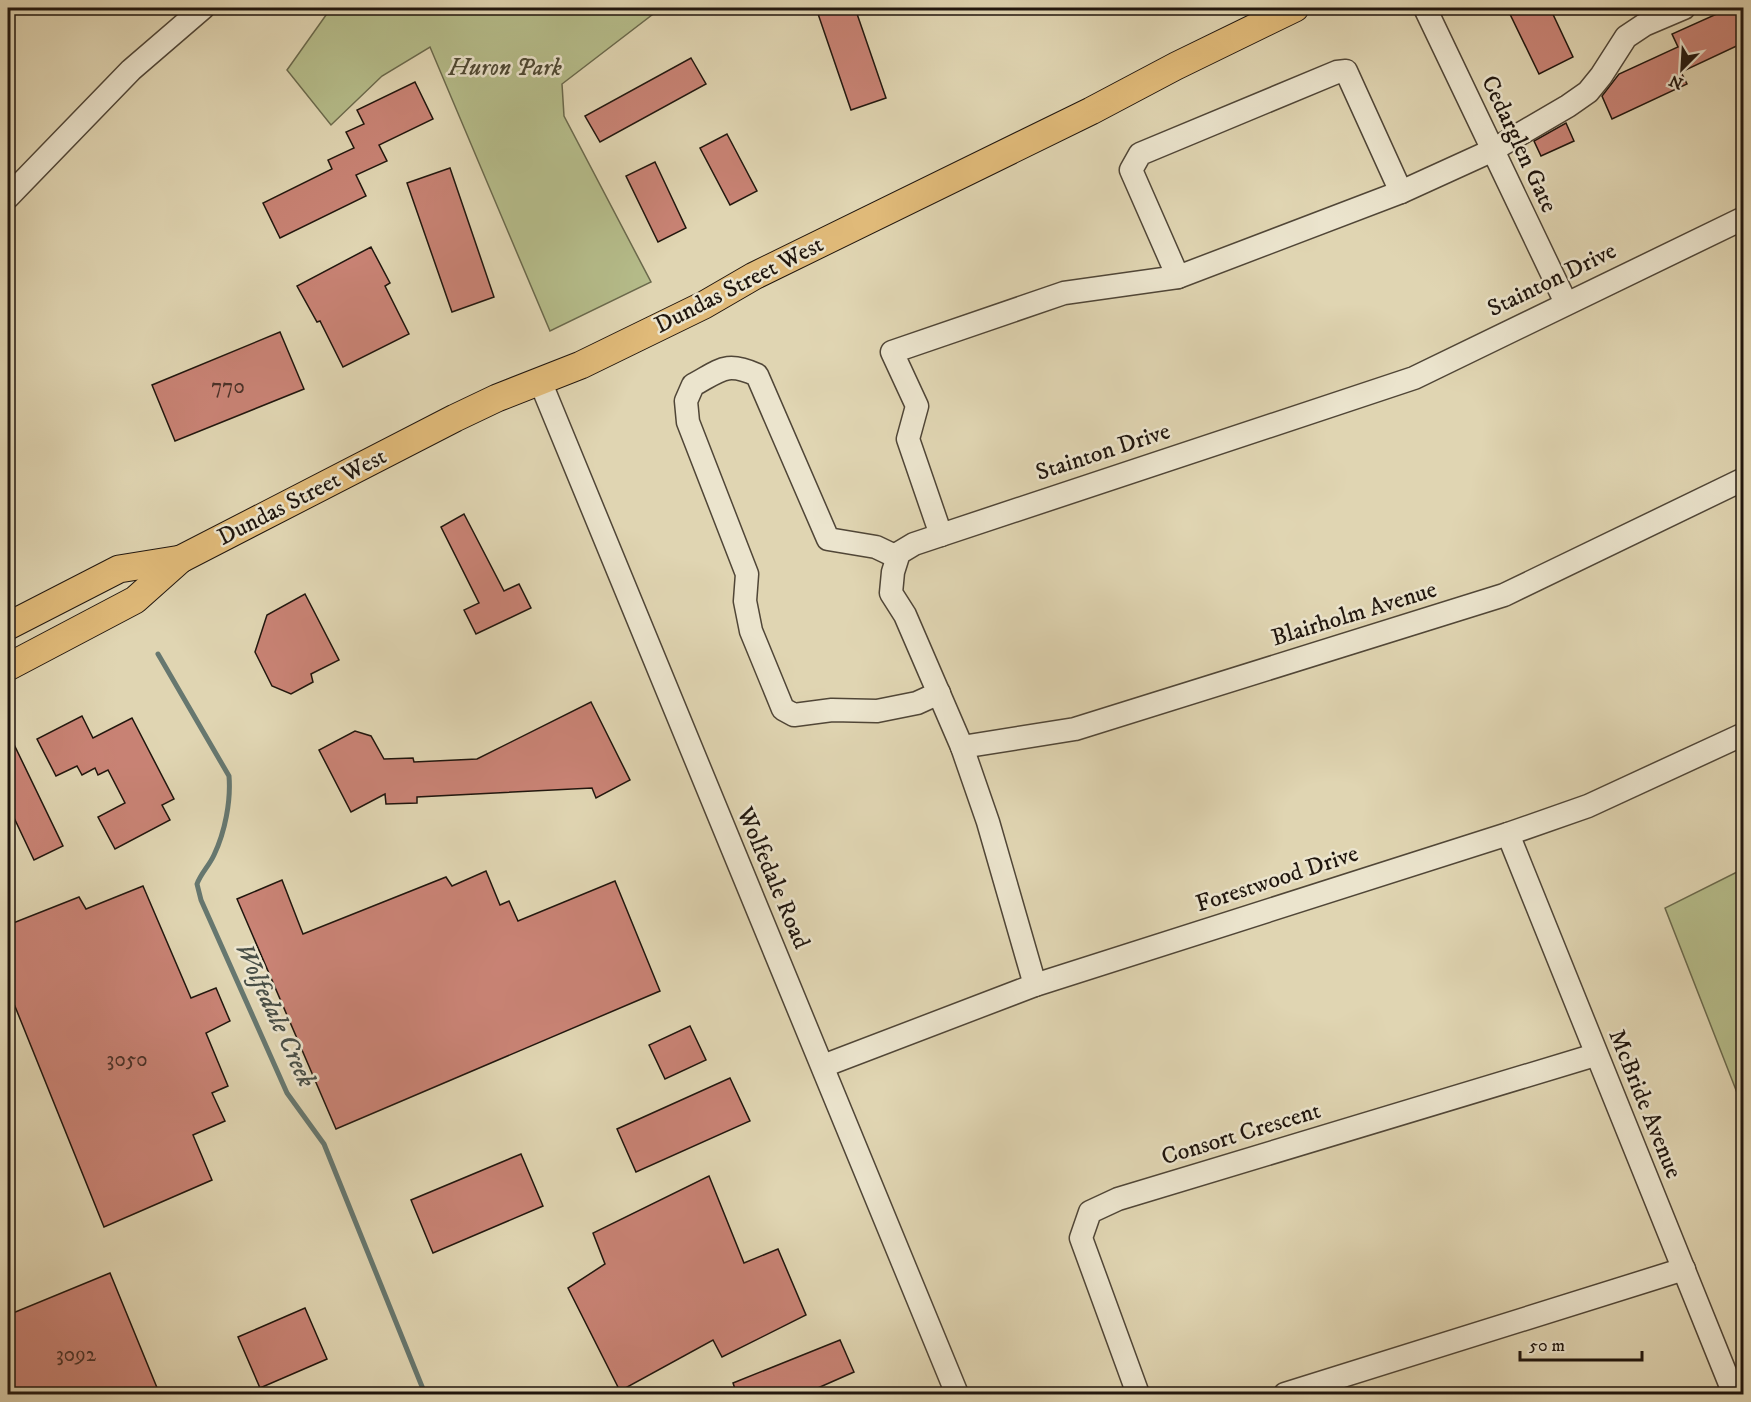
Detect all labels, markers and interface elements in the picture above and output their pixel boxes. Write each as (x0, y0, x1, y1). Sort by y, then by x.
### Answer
north arrow (1652, 39, 1712, 99)
park label: Huron Park (447, 53, 562, 83)
text: N (1666, 70, 1686, 94)
street label: Cedarglen Gate (1474, 71, 1564, 217)
street label: Dundas Street West (649, 229, 829, 341)
street label: Stainton Drive (1483, 236, 1621, 324)
house number: 770 (211, 374, 245, 400)
street label: Stainton Drive (1032, 416, 1174, 488)
street label: Dundas Street West (212, 441, 392, 553)
street label: Blairholm Avenue (1268, 575, 1440, 653)
street label: Wolfedale Road (729, 802, 816, 953)
street label: Forestwood Drive (1192, 839, 1362, 919)
water label: Wolfedale Creek (227, 937, 323, 1093)
street label: McBride Avenue (1601, 1025, 1689, 1183)
house number: 3050 (107, 1047, 147, 1073)
street label: Consort Crescent (1158, 1095, 1324, 1172)
scale bar (1520, 1324, 1642, 1362)
text: 50 m (1529, 1335, 1565, 1357)
house number: 3092 (56, 1342, 97, 1368)

